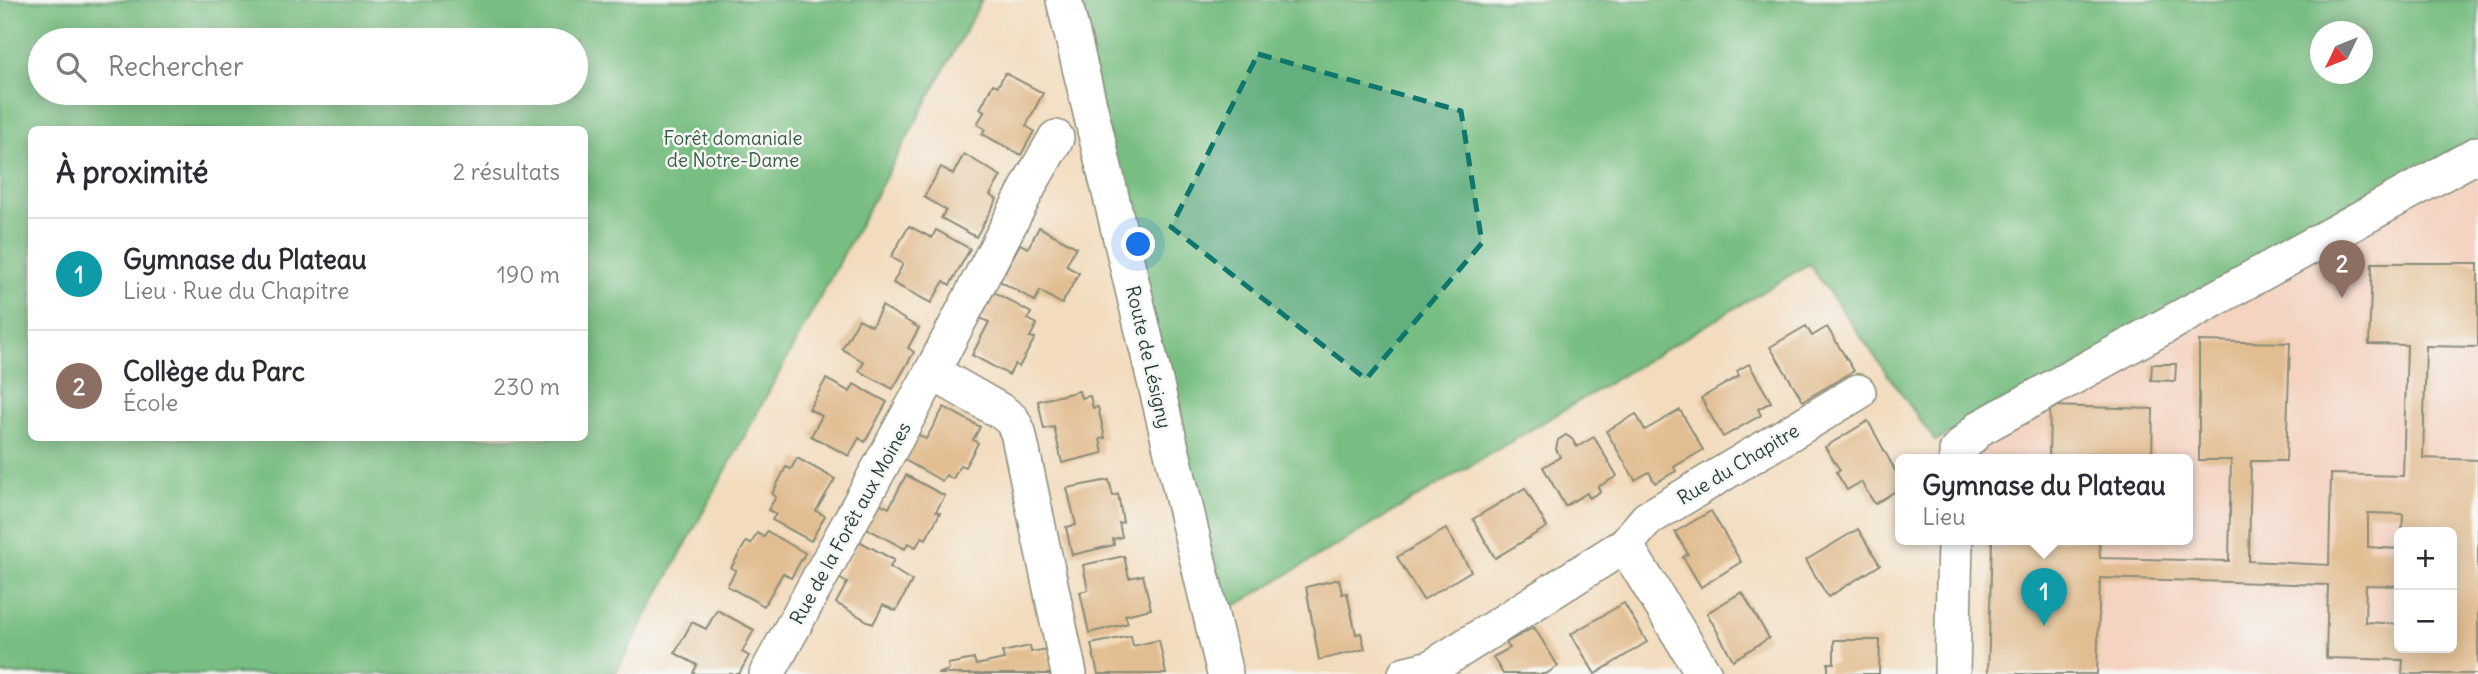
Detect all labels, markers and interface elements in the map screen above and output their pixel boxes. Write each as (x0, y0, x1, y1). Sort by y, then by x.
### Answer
north arrow (2310, 21, 2373, 84)
search box (28, 28, 588, 105)
icon: search (52, 48, 90, 86)
text: Rechercher (108, 50, 244, 83)
park label: Forêt domaniale de Notre-Dame (664, 126, 802, 172)
text: À proximité (56, 153, 208, 191)
text: 2 résultats (453, 157, 560, 186)
your location (1121, 227, 1155, 261)
pin: 2 (2319, 240, 2365, 298)
text: Gymnase du Plateau (123, 243, 367, 276)
text: 1 (74, 260, 84, 289)
text: 190 m (497, 260, 560, 289)
text: Lieu · Rue du Chapitre (123, 276, 349, 305)
street label: Route de Lésigny (1121, 283, 1177, 431)
text: Collège du Parc (123, 355, 305, 388)
text: 2 (73, 372, 85, 401)
text: 230 m (494, 372, 560, 401)
text: École (123, 388, 178, 417)
street label: Rue de la Forêt aux Moines (784, 417, 916, 629)
street label: Rue du Chapitre (1673, 418, 1803, 510)
popup (1895, 454, 2193, 545)
text: Gymnase du Plateau (1922, 469, 2166, 502)
text: Lieu (1922, 502, 1966, 531)
map controls (2394, 527, 2457, 653)
button: + (2394, 527, 2457, 590)
pin: 1 (2021, 568, 2067, 626)
button: − (2394, 590, 2457, 653)

